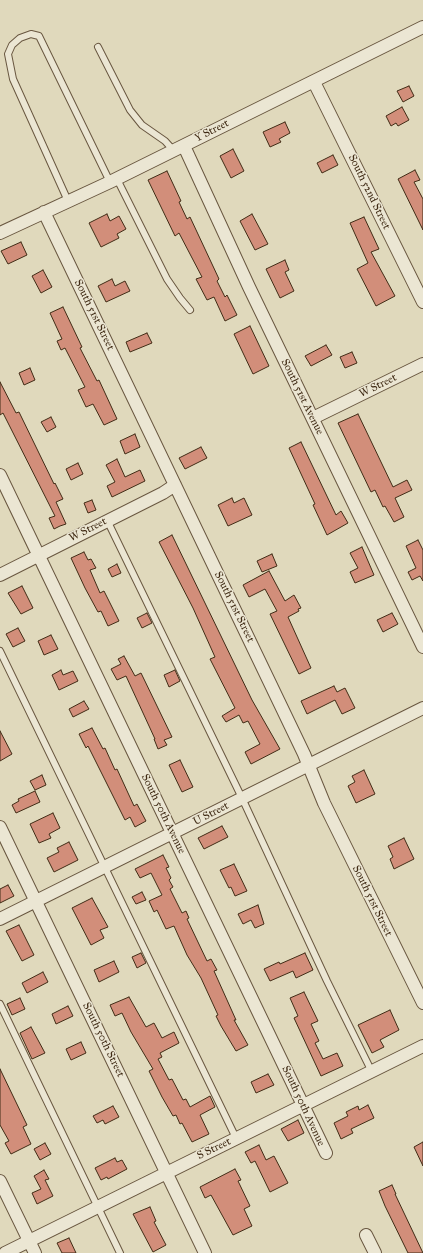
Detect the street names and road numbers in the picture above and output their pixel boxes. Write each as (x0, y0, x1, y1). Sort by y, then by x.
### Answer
street label: Y Street (193, 117, 231, 145)
street label: South 52nd Street (345, 152, 393, 232)
street label: South 51st Street (71, 277, 117, 353)
street label: South 51st Avenue (278, 357, 326, 437)
street label: W Street (357, 371, 399, 401)
street label: W Street (67, 515, 109, 545)
street label: South 51st Street (211, 569, 257, 645)
street label: South 50th Avenue (138, 772, 188, 856)
street label: U Street (191, 799, 231, 829)
street label: South 51st Street (349, 863, 395, 939)
street label: South 50th Street (79, 1001, 127, 1079)
street label: South 50th Avenue (279, 1064, 327, 1148)
street label: S Street (195, 1135, 233, 1163)

